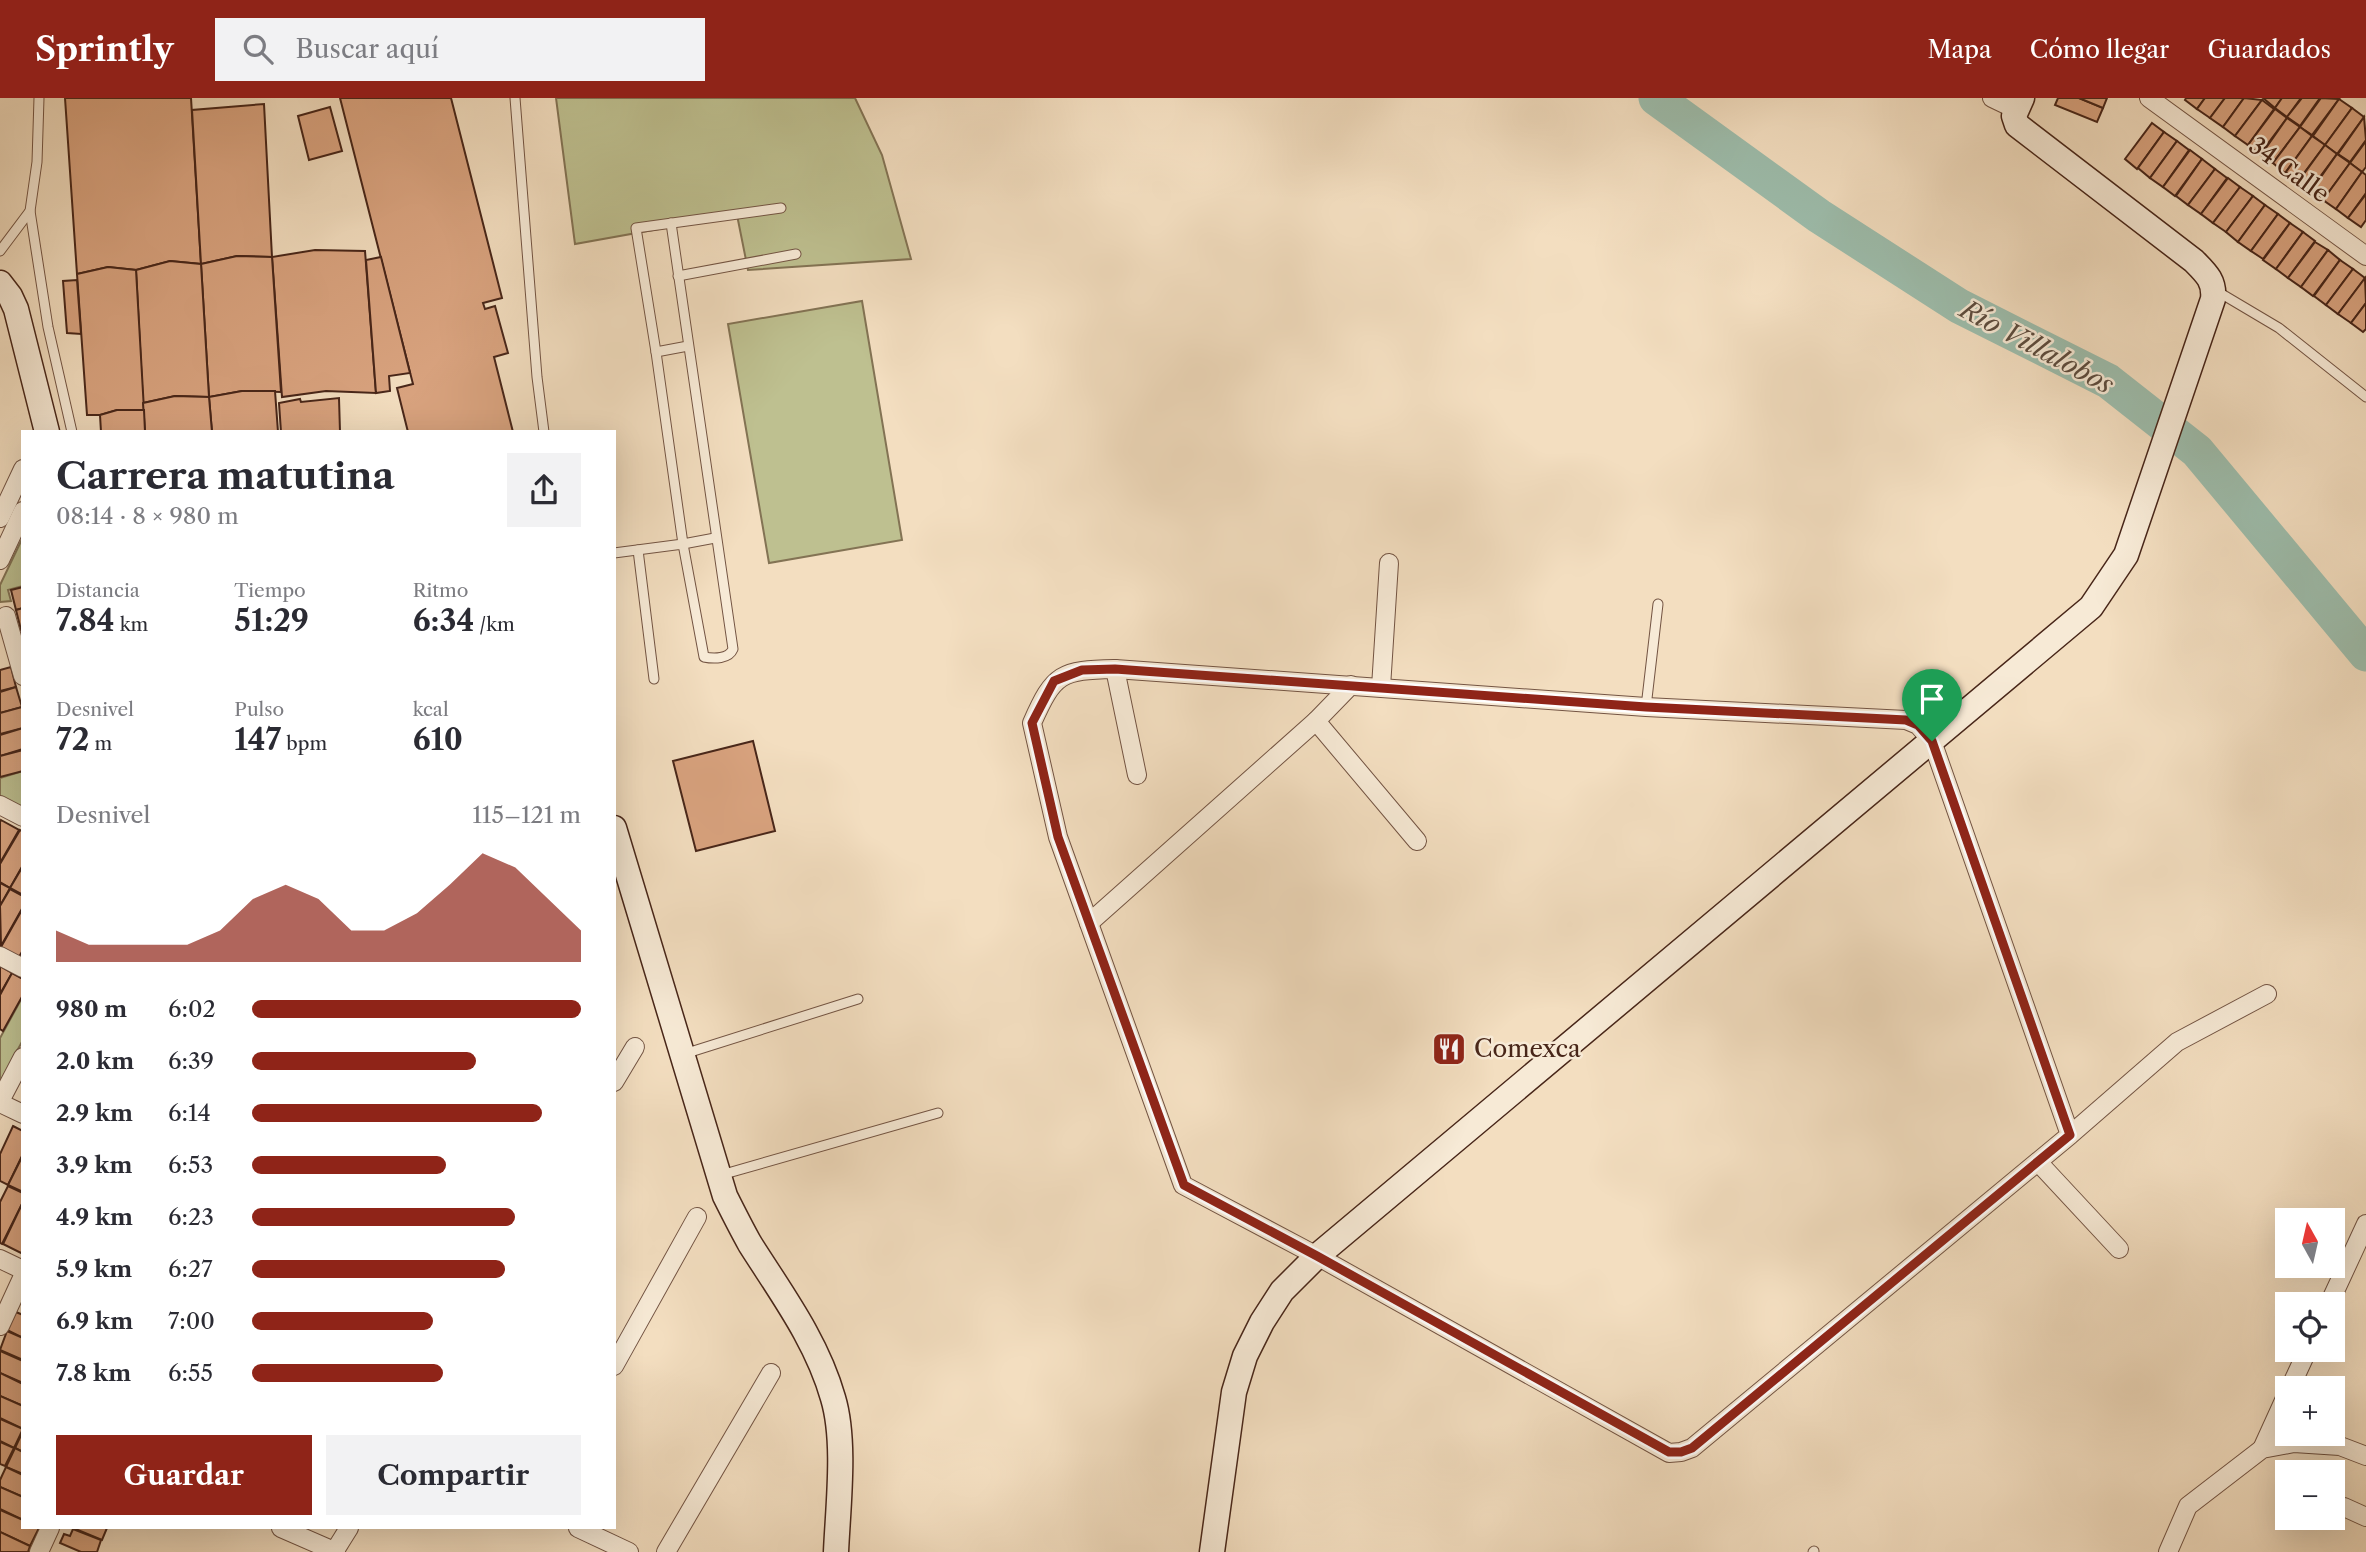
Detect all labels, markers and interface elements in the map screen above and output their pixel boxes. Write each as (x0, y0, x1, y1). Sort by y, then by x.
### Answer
search box (215, 18, 705, 81)
text: Sprintly (35, 29, 173, 70)
icon: search (239, 30, 277, 68)
text: Buscar aquí (295, 33, 439, 65)
text: Mapa (1927, 35, 1992, 64)
text: Cómo llegar (2030, 35, 2169, 64)
text: Guardados (2207, 35, 2331, 64)
street label: 34 Calle (2243, 131, 2335, 208)
water label: Río Villalobos (1953, 292, 2119, 401)
text: Carrera matutina (56, 452, 395, 499)
button: share (507, 453, 581, 527)
text: 08:14 · 8 × 980 m (56, 502, 239, 530)
text: Distancia (56, 579, 140, 602)
text: Tiempo (234, 579, 306, 602)
text: Ritmo (413, 579, 468, 602)
text: 7.84 (56, 602, 115, 639)
text: 51:29 (234, 602, 309, 639)
text: 6:34 (413, 602, 474, 639)
text: km (115, 613, 148, 636)
text: /km (474, 613, 515, 636)
pin (1902, 669, 1962, 741)
icon: arrive (1913, 680, 1951, 718)
text: Desnivel (56, 698, 134, 721)
text: Pulso (234, 698, 284, 721)
text: kcal (413, 698, 449, 721)
text: 72 (56, 721, 89, 758)
text: 147 (234, 721, 281, 758)
text: 610 (413, 721, 463, 758)
text: m (89, 732, 112, 755)
text: bpm (281, 732, 327, 755)
text: Desnivel (56, 801, 150, 829)
text: 115–121 m (472, 801, 581, 829)
text: 980 m (56, 995, 127, 1023)
text: 6:02 (168, 995, 216, 1023)
restaurant icon: Comexca (1430, 1030, 1468, 1068)
place label: Comexca (1474, 1034, 1581, 1063)
text: 2.0 km (56, 1047, 134, 1075)
text: 6:39 (168, 1047, 214, 1075)
text: 2.9 km (56, 1099, 133, 1127)
text: 6:14 (168, 1099, 211, 1127)
text: 3.9 km (56, 1151, 132, 1179)
text: 6:53 (168, 1151, 213, 1179)
text: 4.9 km (56, 1203, 133, 1231)
text: 6:23 (168, 1203, 214, 1231)
north arrow (2275, 1208, 2345, 1278)
map controls (2275, 1208, 2345, 1530)
text: 5.9 km (56, 1255, 132, 1283)
text: 6:27 (168, 1255, 212, 1283)
button: locate (2275, 1292, 2345, 1362)
text: 6.9 km (56, 1307, 133, 1335)
text: 7:00 (168, 1307, 215, 1335)
text: 7.8 km (56, 1359, 131, 1387)
text: 6:55 (168, 1359, 213, 1387)
button: + (2275, 1376, 2345, 1446)
button: Guardar (56, 1435, 312, 1515)
button: Compartir (326, 1435, 581, 1515)
button: − (2275, 1460, 2345, 1530)

